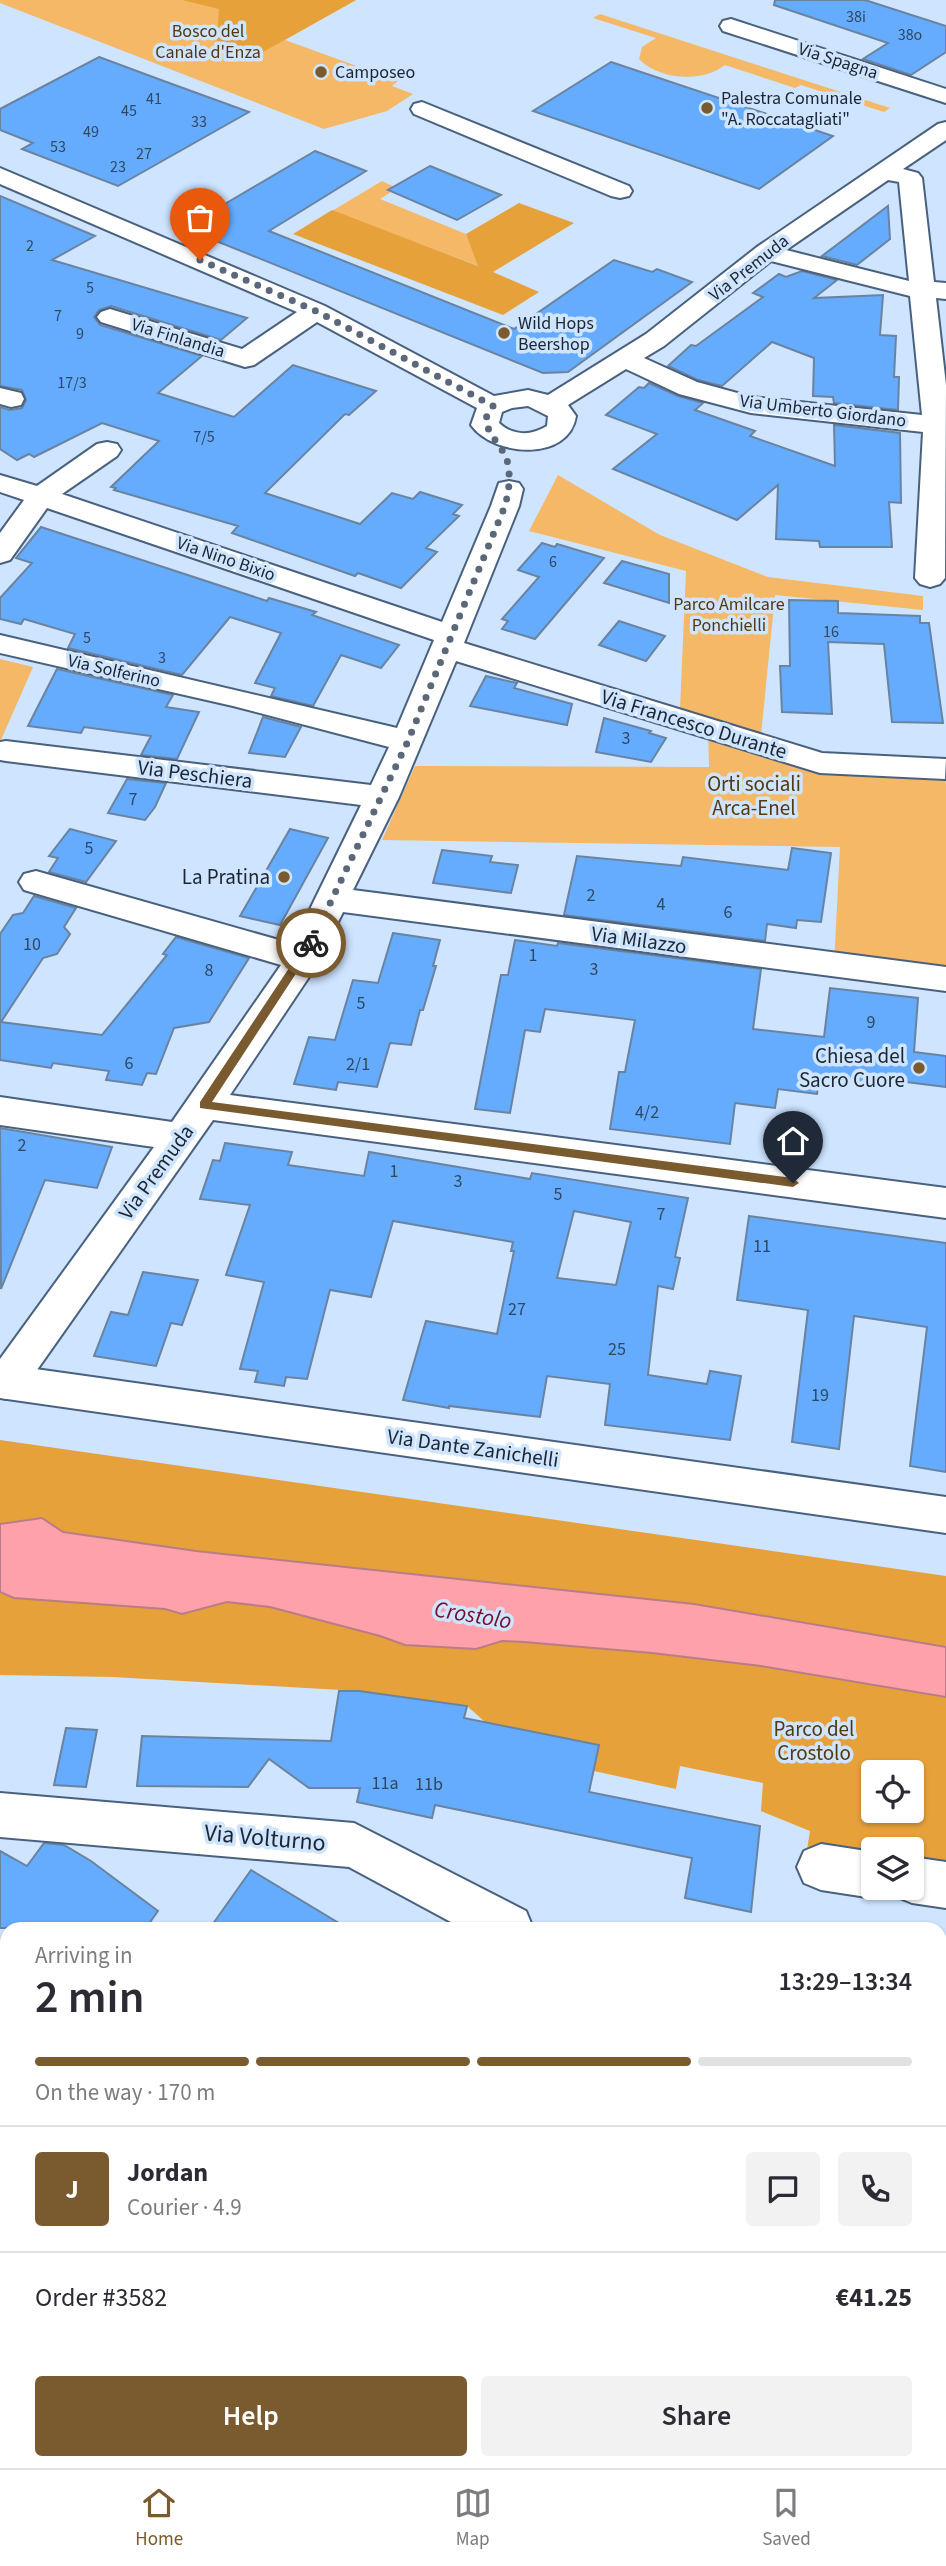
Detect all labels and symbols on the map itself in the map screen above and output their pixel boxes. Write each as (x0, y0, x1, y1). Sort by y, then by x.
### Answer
house number: 38i (846, 6, 866, 28)
park label: Bosco del Canale d'Enza (155, 19, 261, 65)
house number: 38o (898, 24, 922, 46)
street label: Via Spagna (795, 36, 881, 86)
place label: Camposeo (335, 60, 415, 85)
marker: Camposeo (313, 64, 329, 80)
place label: Palestra Comunale "A. Roccatagliati" (721, 86, 862, 132)
house number: 41 (146, 88, 162, 110)
house number: 45 (121, 100, 137, 122)
marker: Palestra Comunale "A. Roccatagliati" (699, 100, 715, 116)
house number: 33 (191, 111, 207, 133)
house number: 49 (83, 121, 99, 143)
house number: 53 (50, 136, 66, 158)
house number: 27 (136, 143, 152, 165)
house number: 23 (110, 156, 126, 178)
pin (170, 188, 230, 260)
street label: Via Premuda (704, 229, 794, 307)
house number: 2 (26, 235, 34, 257)
house number: 5 (86, 277, 94, 299)
house number: 7 (54, 305, 62, 327)
place label: Wild Hops Beershop (518, 311, 594, 357)
street label: Via Finlandia (128, 312, 228, 364)
house number: 9 (76, 323, 84, 345)
marker: Wild Hops Beershop (496, 325, 512, 341)
house number: 17/3 (57, 372, 87, 394)
street label: Via Umberto Giordano (738, 388, 908, 434)
house number: 7/5 (193, 426, 215, 448)
street label: Via Nino Bixio (173, 530, 279, 588)
house number: 6 (549, 551, 557, 573)
park label: Parco Amilcare Ponchielli (673, 592, 785, 638)
house number: 16 (823, 621, 839, 643)
house number: 5 (83, 627, 91, 649)
house number: 3 (158, 647, 166, 669)
street label: Via Solferino (65, 648, 163, 694)
street label: Via Francesco Durante (597, 681, 791, 767)
house number: 3 (622, 726, 631, 751)
street label: Via Peschiera (136, 752, 254, 796)
park label: Orti sociali Arca-Enel (707, 769, 801, 823)
house number: 7 (129, 787, 138, 812)
house number: 5 (85, 836, 94, 861)
place label: La Pratina (182, 862, 270, 892)
marker: La Pratina (276, 869, 292, 885)
house number: 2 (587, 883, 596, 908)
house number: 4 (657, 892, 666, 917)
house number: 6 (724, 900, 733, 925)
courier (276, 908, 346, 978)
street label: Via Milazzo (589, 918, 689, 962)
house number: 10 (23, 932, 41, 957)
house number: 1 (529, 943, 537, 968)
house number: 3 (590, 957, 599, 982)
house number: 8 (205, 958, 214, 983)
house number: 5 (357, 991, 366, 1016)
house number: 9 (867, 1010, 876, 1035)
place label: Chiesa del Sacro Cuore (799, 1041, 905, 1095)
house number: 6 (125, 1051, 134, 1076)
house number: 2/1 (346, 1052, 370, 1077)
marker: Chiesa del Sacro Cuore (911, 1060, 927, 1076)
house number: 4/2 (635, 1100, 659, 1125)
pin (763, 1111, 823, 1183)
street label: Via Premuda (111, 1118, 201, 1226)
house number: 2 (18, 1133, 27, 1158)
house number: 1 (390, 1159, 398, 1184)
house number: 3 (454, 1169, 463, 1194)
house number: 5 (554, 1182, 563, 1207)
house number: 7 (657, 1202, 666, 1227)
house number: 11 (753, 1234, 771, 1259)
house number: 27 (508, 1297, 526, 1322)
house number: 25 (608, 1337, 626, 1362)
house number: 19 (811, 1383, 829, 1408)
street label: Via Dante Zanichelli (385, 1421, 561, 1475)
water label: Crostolo (432, 1593, 514, 1637)
park label: Parco del Crostolo (774, 1714, 854, 1768)
house number: 11a (372, 1771, 398, 1796)
house number: 11b (415, 1772, 443, 1797)
street label: Via Volturno (203, 1815, 327, 1861)

